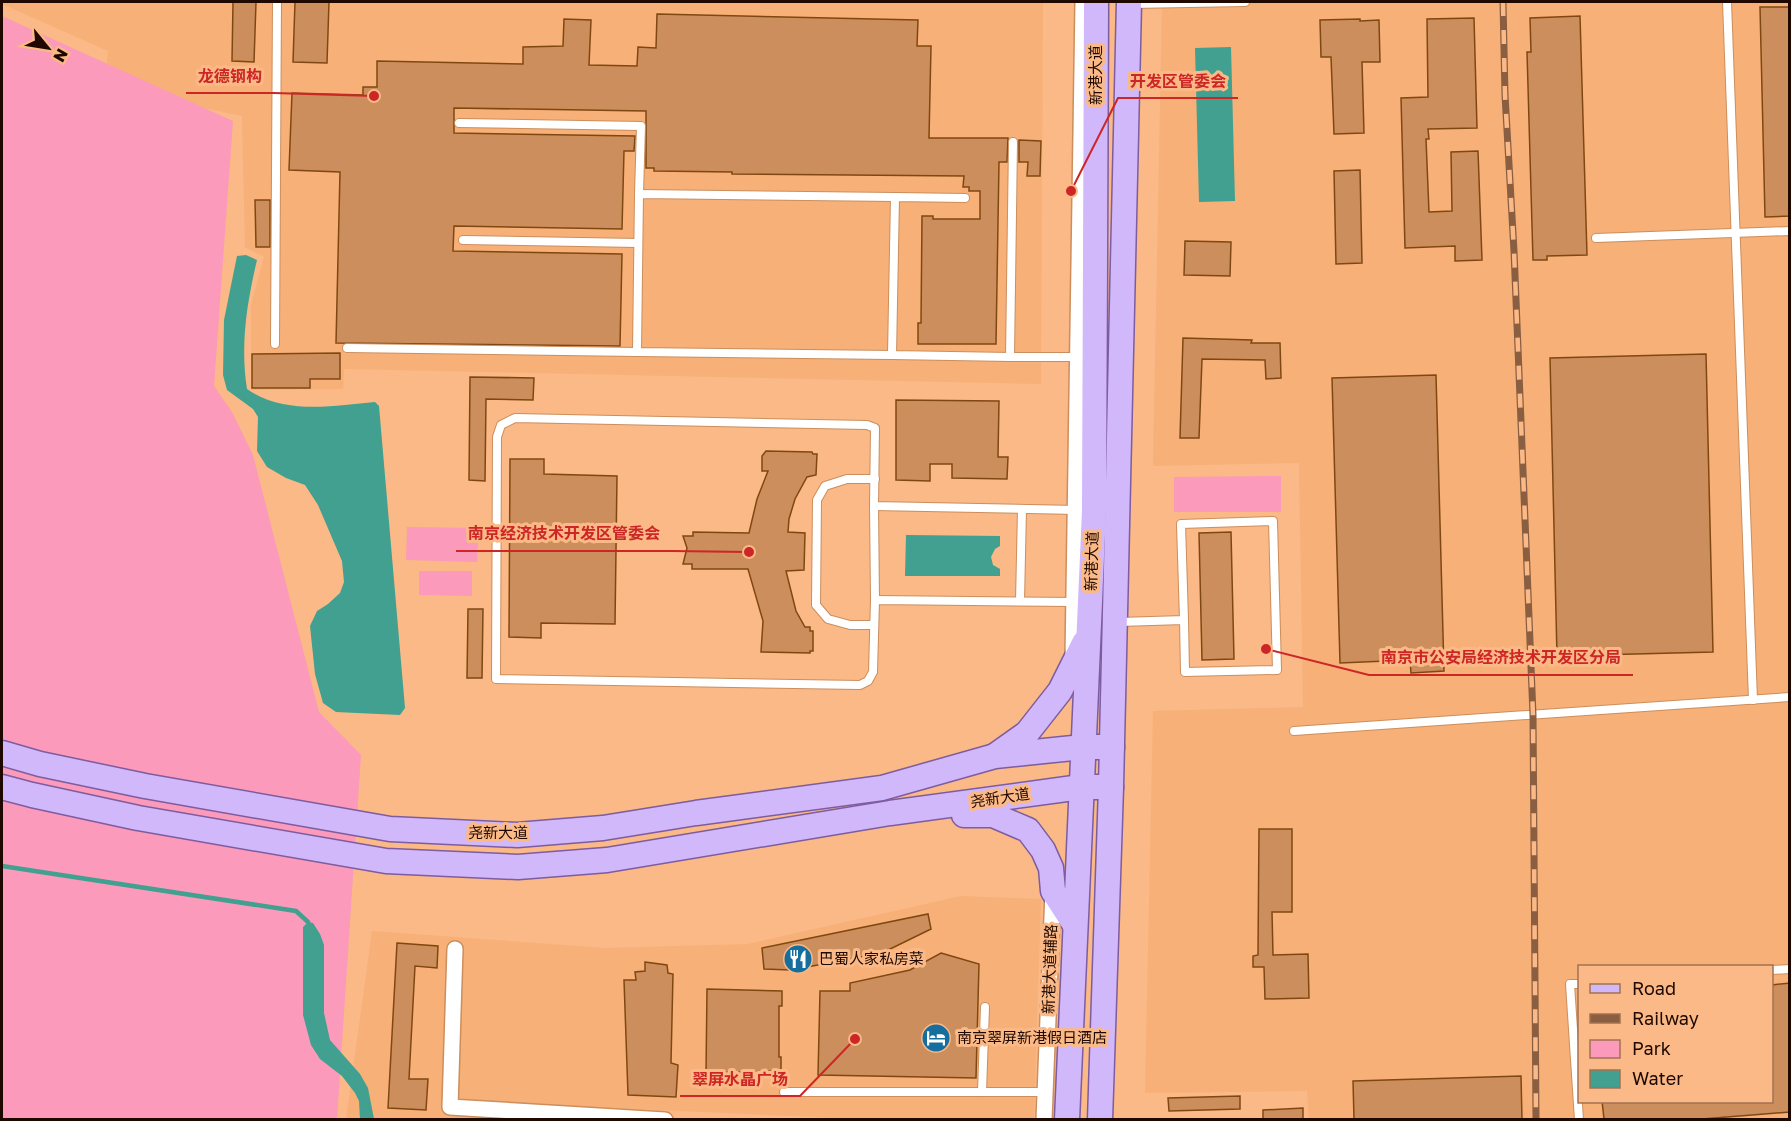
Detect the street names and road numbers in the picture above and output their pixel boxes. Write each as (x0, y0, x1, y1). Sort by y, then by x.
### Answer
street label: 新港大道 (1086, 45, 1104, 105)
street label: 新港大道 (1081, 531, 1101, 591)
street label: 尧新大道 (969, 784, 1031, 810)
street label: 尧新大道 (468, 823, 528, 841)
street label: 新港大道辅路 (1038, 924, 1060, 1014)

